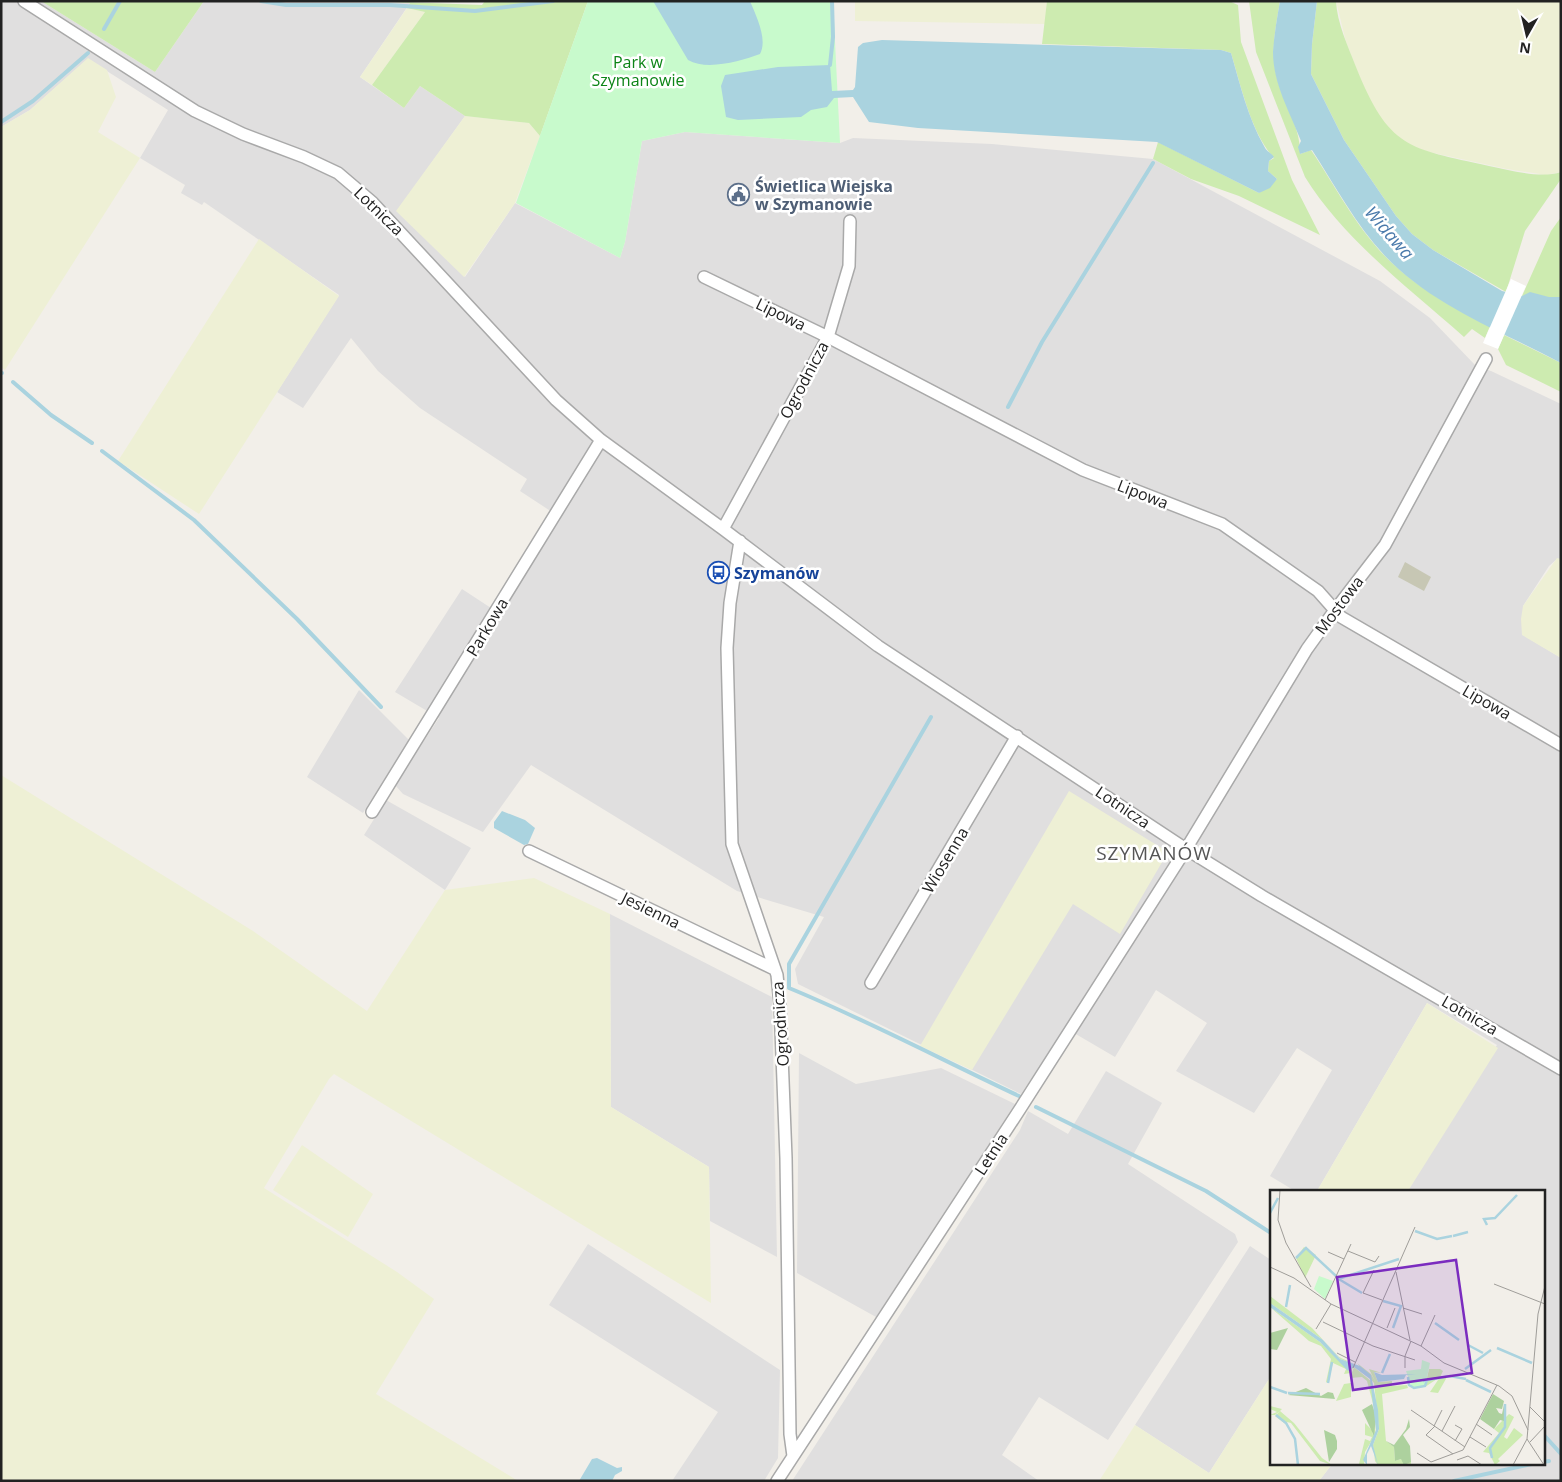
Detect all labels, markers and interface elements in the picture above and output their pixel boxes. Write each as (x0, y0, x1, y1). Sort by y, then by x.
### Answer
north arrow (1502, 10, 1552, 60)
text: N (1518, 38, 1532, 59)
park label: Park w Szymanowie (592, 51, 684, 91)
place label: Świetlica Wiejska w Szymanowie (755, 175, 893, 215)
street label: Lotnicza (349, 182, 409, 240)
public building icon: Świetlica Wiejska w Szymanowie (727, 183, 751, 207)
water label: Widawa (1360, 200, 1420, 264)
street label: Lipowa (752, 292, 810, 336)
street label: Ogrodnicza (774, 337, 834, 423)
street label: Lipowa (1114, 474, 1172, 514)
bus stop icon: Szymanów (706, 561, 730, 585)
place label: Szymanów (734, 562, 820, 584)
street label: Mostowa (1310, 571, 1368, 639)
street label: Parkowa (461, 594, 513, 660)
street label: Lipowa (1459, 679, 1515, 725)
street label: Lotnicza (1091, 781, 1155, 833)
street label: Wiosenna (917, 823, 973, 897)
district label: SZYMANÓW (1096, 840, 1212, 866)
street label: Jesienna (616, 886, 684, 934)
street label: Ogrodnicza (766, 981, 794, 1067)
street label: Lotnicza (1438, 990, 1502, 1040)
street label: Letnia (969, 1129, 1013, 1179)
inset map (1270, 1190, 1544, 1464)

